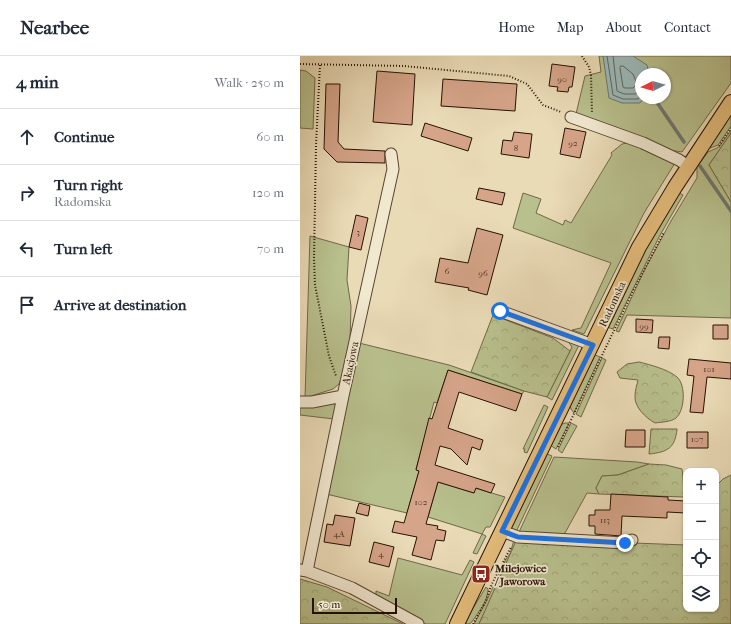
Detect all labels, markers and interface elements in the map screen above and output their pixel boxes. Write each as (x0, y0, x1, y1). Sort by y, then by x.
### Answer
text: Nearbee (20, 17, 89, 39)
text: Home (498, 19, 535, 36)
text: Map (557, 19, 584, 36)
text: About (606, 19, 642, 36)
text: Contact (664, 19, 711, 36)
north arrow (635, 68, 671, 104)
text: 4 min (16, 72, 59, 92)
house number: 90 (557, 74, 567, 84)
text: Walk · 250 m (215, 75, 284, 90)
icon: ahead (16, 126, 38, 148)
text: Continue (54, 128, 114, 146)
text: 60 m (256, 129, 284, 144)
house number: 92 (568, 138, 578, 148)
house number: 8 (514, 143, 519, 153)
text: Turn right (54, 176, 123, 194)
icon: right (16, 182, 38, 204)
text: 120 m (252, 185, 284, 200)
text: Radomska (54, 194, 112, 209)
house number: 3 (356, 227, 360, 237)
icon: left (16, 238, 38, 260)
text: Turn left (54, 240, 112, 258)
text: 70 m (257, 241, 284, 256)
house number: 6 (445, 266, 450, 276)
house number: 96 (478, 268, 488, 278)
street label: Radomska (596, 279, 629, 329)
icon: arrive (16, 294, 38, 316)
text: Arrive at destination (54, 296, 186, 314)
route start (491, 302, 509, 320)
house number: 99 (639, 321, 649, 331)
street label: Akacjowa (339, 339, 362, 387)
house number: 101 (703, 364, 715, 374)
house number: 107 (691, 434, 704, 444)
map controls (683, 468, 719, 612)
button: + (683, 468, 719, 504)
house number: 102 (415, 497, 428, 507)
button: − (683, 504, 719, 540)
house number: 113 (600, 515, 610, 525)
house number: 4A (333, 529, 345, 539)
route end (616, 534, 634, 552)
button: locate (683, 540, 719, 576)
house number: 4 (378, 549, 384, 559)
place label: Milejowice / Jaworowa (494, 562, 547, 588)
bus stop icon: Milejowice / Jaworowa (470, 563, 492, 585)
button: layers (683, 576, 719, 612)
scale bar (312, 596, 397, 615)
text: 50 m (318, 598, 340, 611)

